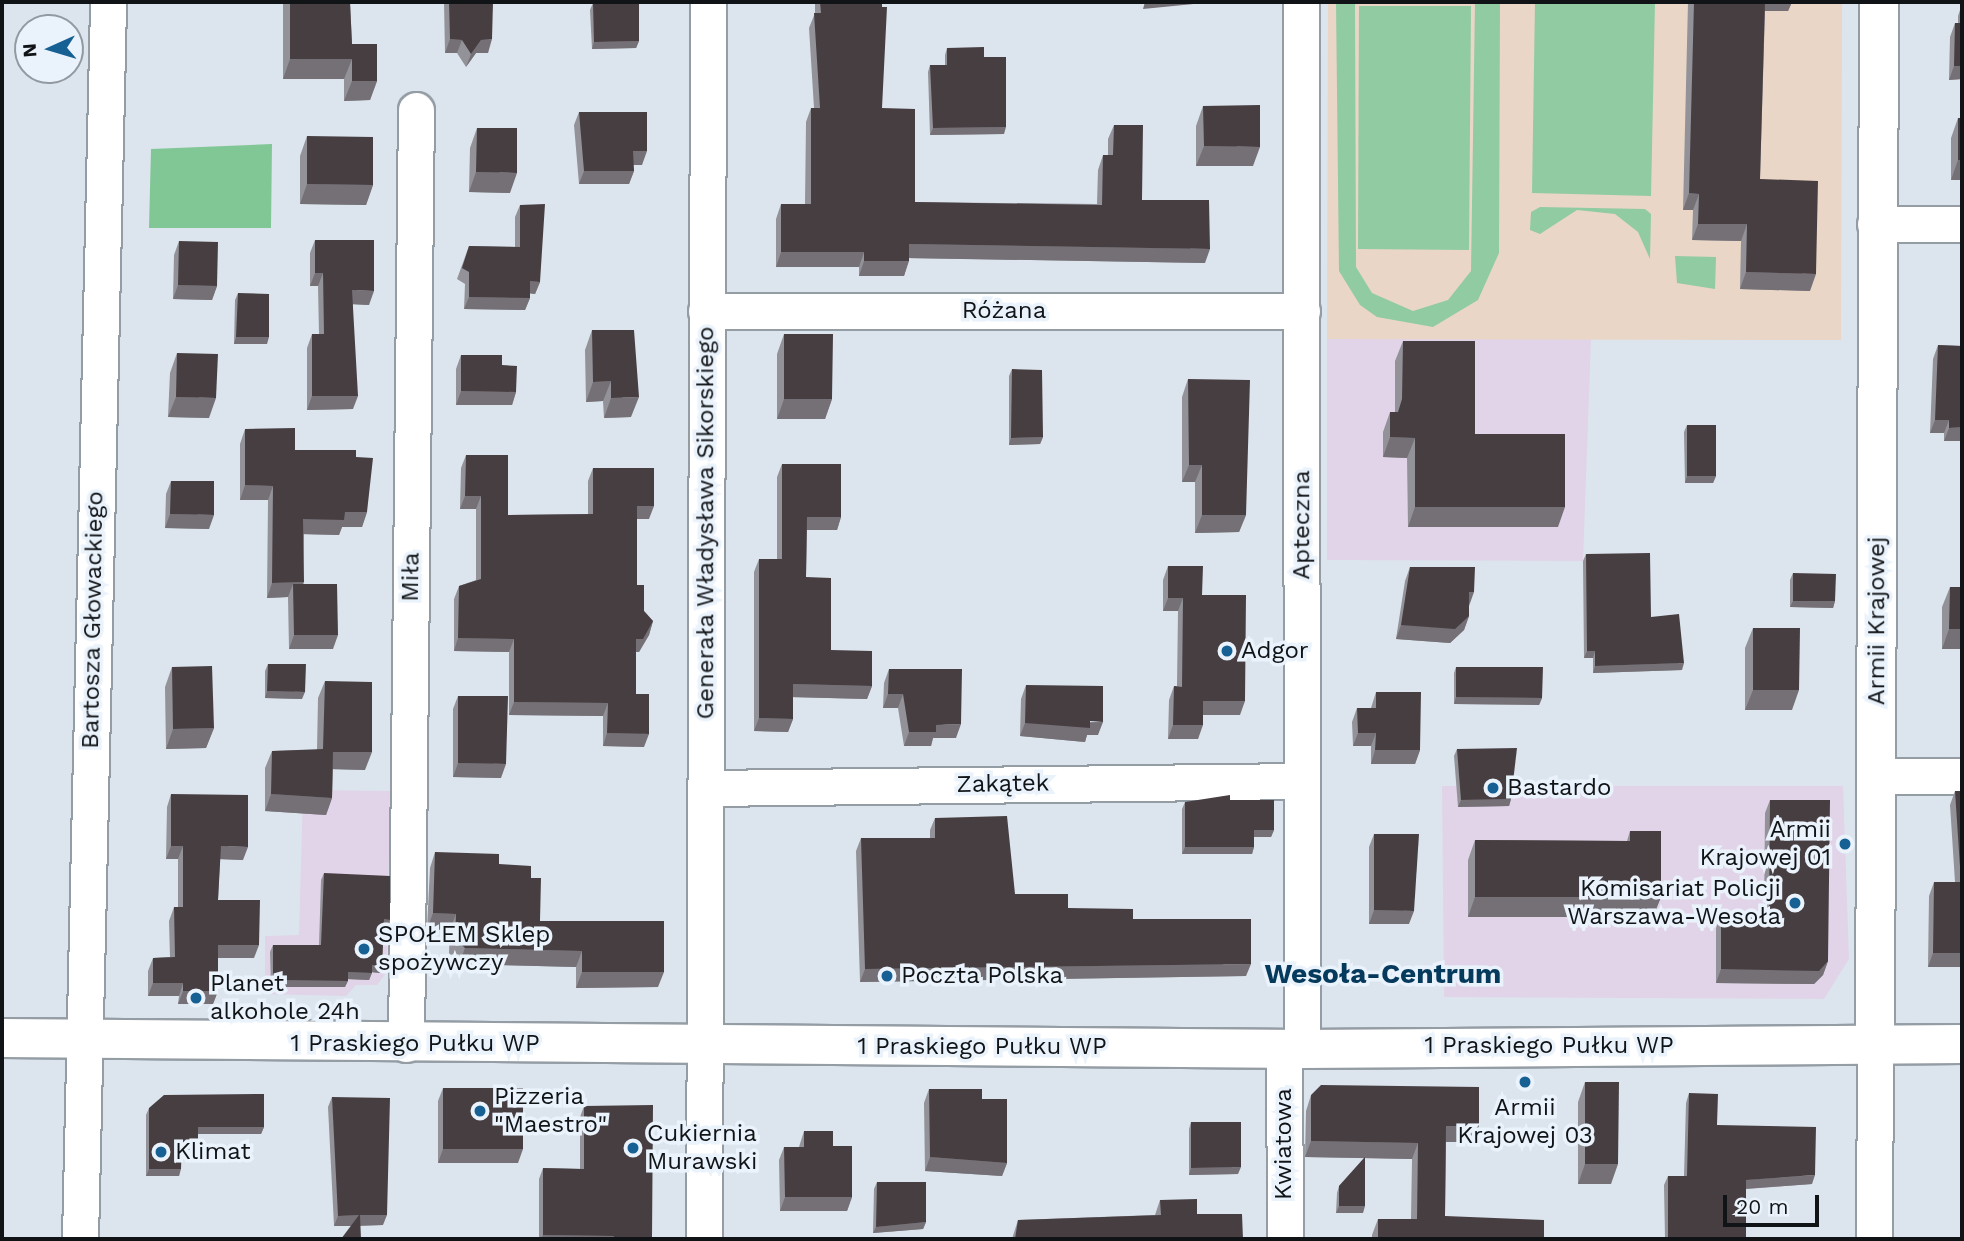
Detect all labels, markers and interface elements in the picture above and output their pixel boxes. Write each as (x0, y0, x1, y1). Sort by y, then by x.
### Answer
north arrow (14, 14, 84, 84)
text: N (18, 43, 42, 58)
street label: Różana (962, 297, 1046, 325)
street label: Generała Władysława Sikorskiego (692, 326, 720, 720)
street label: Apteczna (1288, 470, 1316, 580)
street label: Bartosza Głowackiego (76, 491, 110, 749)
street label: Armii Krajowej (1863, 537, 1891, 705)
street label: Miła (396, 552, 426, 602)
place label: Adgor (1241, 637, 1309, 665)
marker: Adgor (1219, 643, 1235, 659)
street label: Zakątek (956, 769, 1050, 799)
place label: Bastardo (1507, 774, 1611, 802)
marker: Bastardo (1485, 780, 1501, 796)
place label: Armii Krajowej 01 (1699, 816, 1831, 872)
marker: Armii Krajowej 01 (1837, 836, 1853, 852)
place label: Komisariat Policji Warszawa-Wesoła (1567, 875, 1781, 931)
marker: Komisariat Policji Warszawa-Wesoła (1787, 895, 1803, 911)
place label: SPOŁEM Sklep spożywczy (378, 921, 550, 977)
marker: SPOŁEM Sklep spożywczy (356, 941, 372, 957)
district label: Wesoła-Centrum (1265, 957, 1501, 991)
place label: Poczta Polska (901, 962, 1064, 990)
marker: Poczta Polska (879, 968, 895, 984)
place label: Planet alkohole 24h (210, 970, 360, 1026)
marker: Planet alkohole 24h (188, 990, 204, 1006)
street label: 1 Praskiego Pułku WP (290, 1030, 540, 1058)
street label: 1 Praskiego Pułku WP (1424, 1032, 1674, 1060)
street label: 1 Praskiego Pułku WP (857, 1033, 1107, 1061)
marker: Armii Krajowej 03 (1517, 1074, 1533, 1090)
place label: Pizzeria "Maestro" (494, 1083, 607, 1139)
street label: Kwiatowa (1270, 1088, 1298, 1200)
place label: Armii Krajowej 03 (1457, 1094, 1593, 1150)
marker: Pizzeria "Maestro" (472, 1103, 488, 1119)
place label: Cukiernia Murawski (647, 1120, 757, 1176)
place label: Klimat (175, 1138, 251, 1166)
marker: Cukiernia Murawski (625, 1140, 641, 1156)
marker: Klimat (153, 1144, 169, 1160)
scale bar (1726, 1182, 1822, 1226)
text: 20 m (1736, 1194, 1788, 1219)

